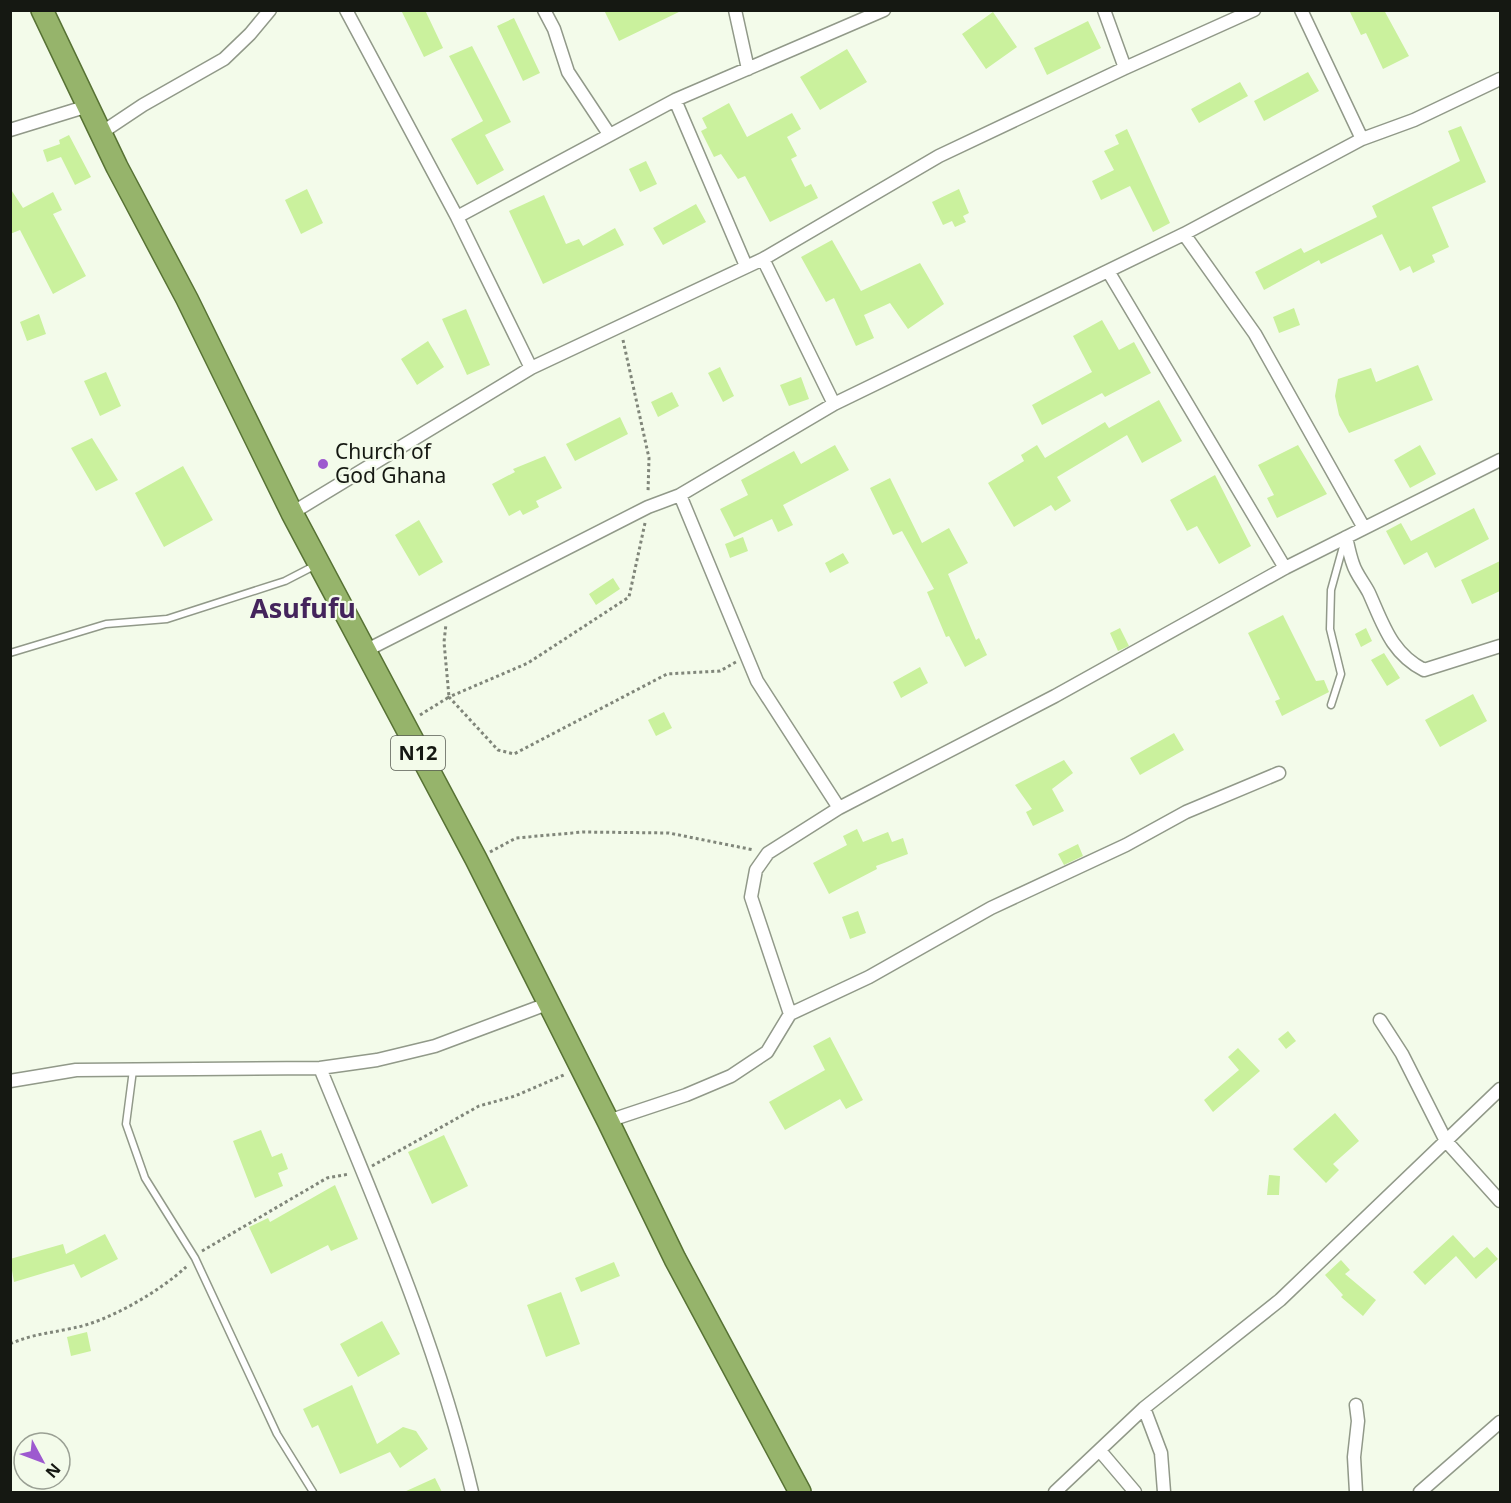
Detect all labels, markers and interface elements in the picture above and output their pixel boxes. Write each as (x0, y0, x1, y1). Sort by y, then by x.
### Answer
place label: Church of God Ghana (335, 437, 446, 489)
marker: Church of God Ghana (316, 457, 330, 471)
district label: Asufufu (250, 589, 356, 626)
road number: N12 (391, 736, 445, 770)
north arrow (12, 1431, 72, 1491)
text: N (41, 1459, 66, 1483)

